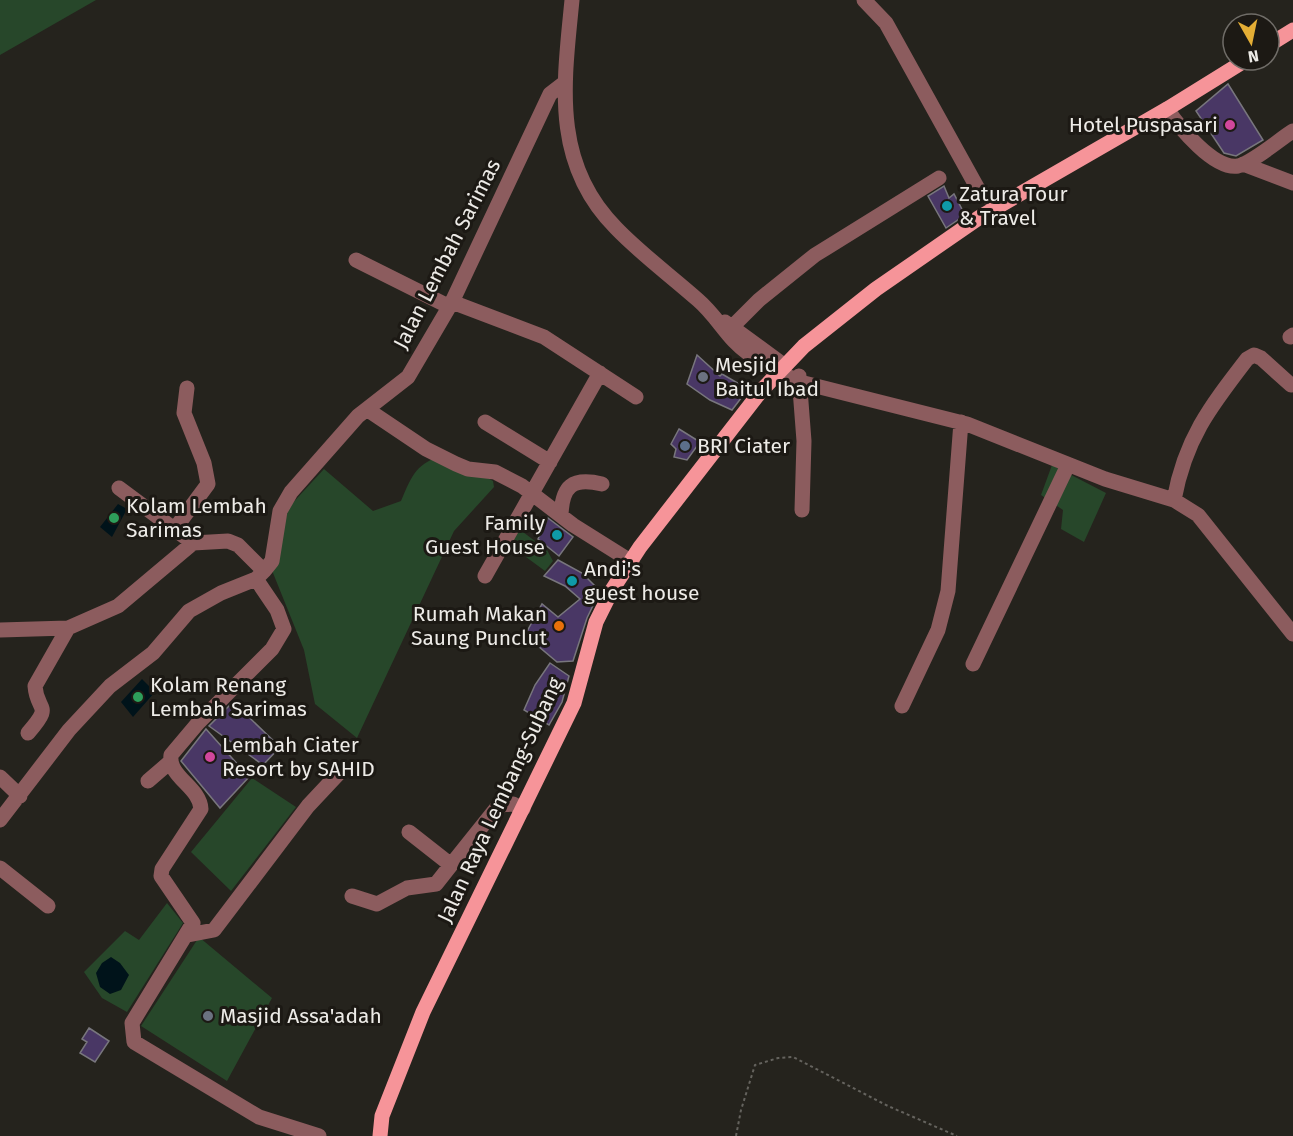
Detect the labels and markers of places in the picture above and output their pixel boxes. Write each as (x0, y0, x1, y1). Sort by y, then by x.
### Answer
place label: Hotel Puspasari (1069, 112, 1218, 138)
marker: Hotel Puspasari (1223, 118, 1237, 132)
place label: Zatura Tour & Travel (959, 181, 1068, 231)
marker: Zatura Tour & Travel (940, 199, 954, 213)
place label: Mesjid Baitul Ibad (715, 352, 819, 402)
marker: Mesjid Baitul Ibad (696, 370, 710, 384)
place label: BRI Ciater (697, 433, 790, 459)
marker: BRI Ciater (678, 439, 692, 453)
place label: Kolam Lembah Sarimas (126, 493, 267, 543)
place label: Family Guest House (425, 510, 546, 560)
marker: Kolam Lembah Sarimas (107, 511, 121, 525)
marker: Family Guest House (550, 528, 564, 542)
place label: Andi's guest house (584, 556, 699, 606)
marker: Andi's guest house (565, 574, 579, 588)
place label: Rumah Makan Saung Punclut (411, 601, 547, 651)
marker: Rumah Makan Saung Punclut (552, 619, 566, 633)
place label: Kolam Renang Lembah Sarimas (150, 672, 307, 722)
marker: Kolam Renang Lembah Sarimas (131, 690, 145, 704)
place label: Lembah Ciater Resort by SAHID (222, 732, 375, 782)
marker: Lembah Ciater Resort by SAHID (203, 750, 217, 764)
place label: Masjid Assa'adah (220, 1003, 382, 1029)
marker: Masjid Assa'adah (201, 1009, 215, 1023)

